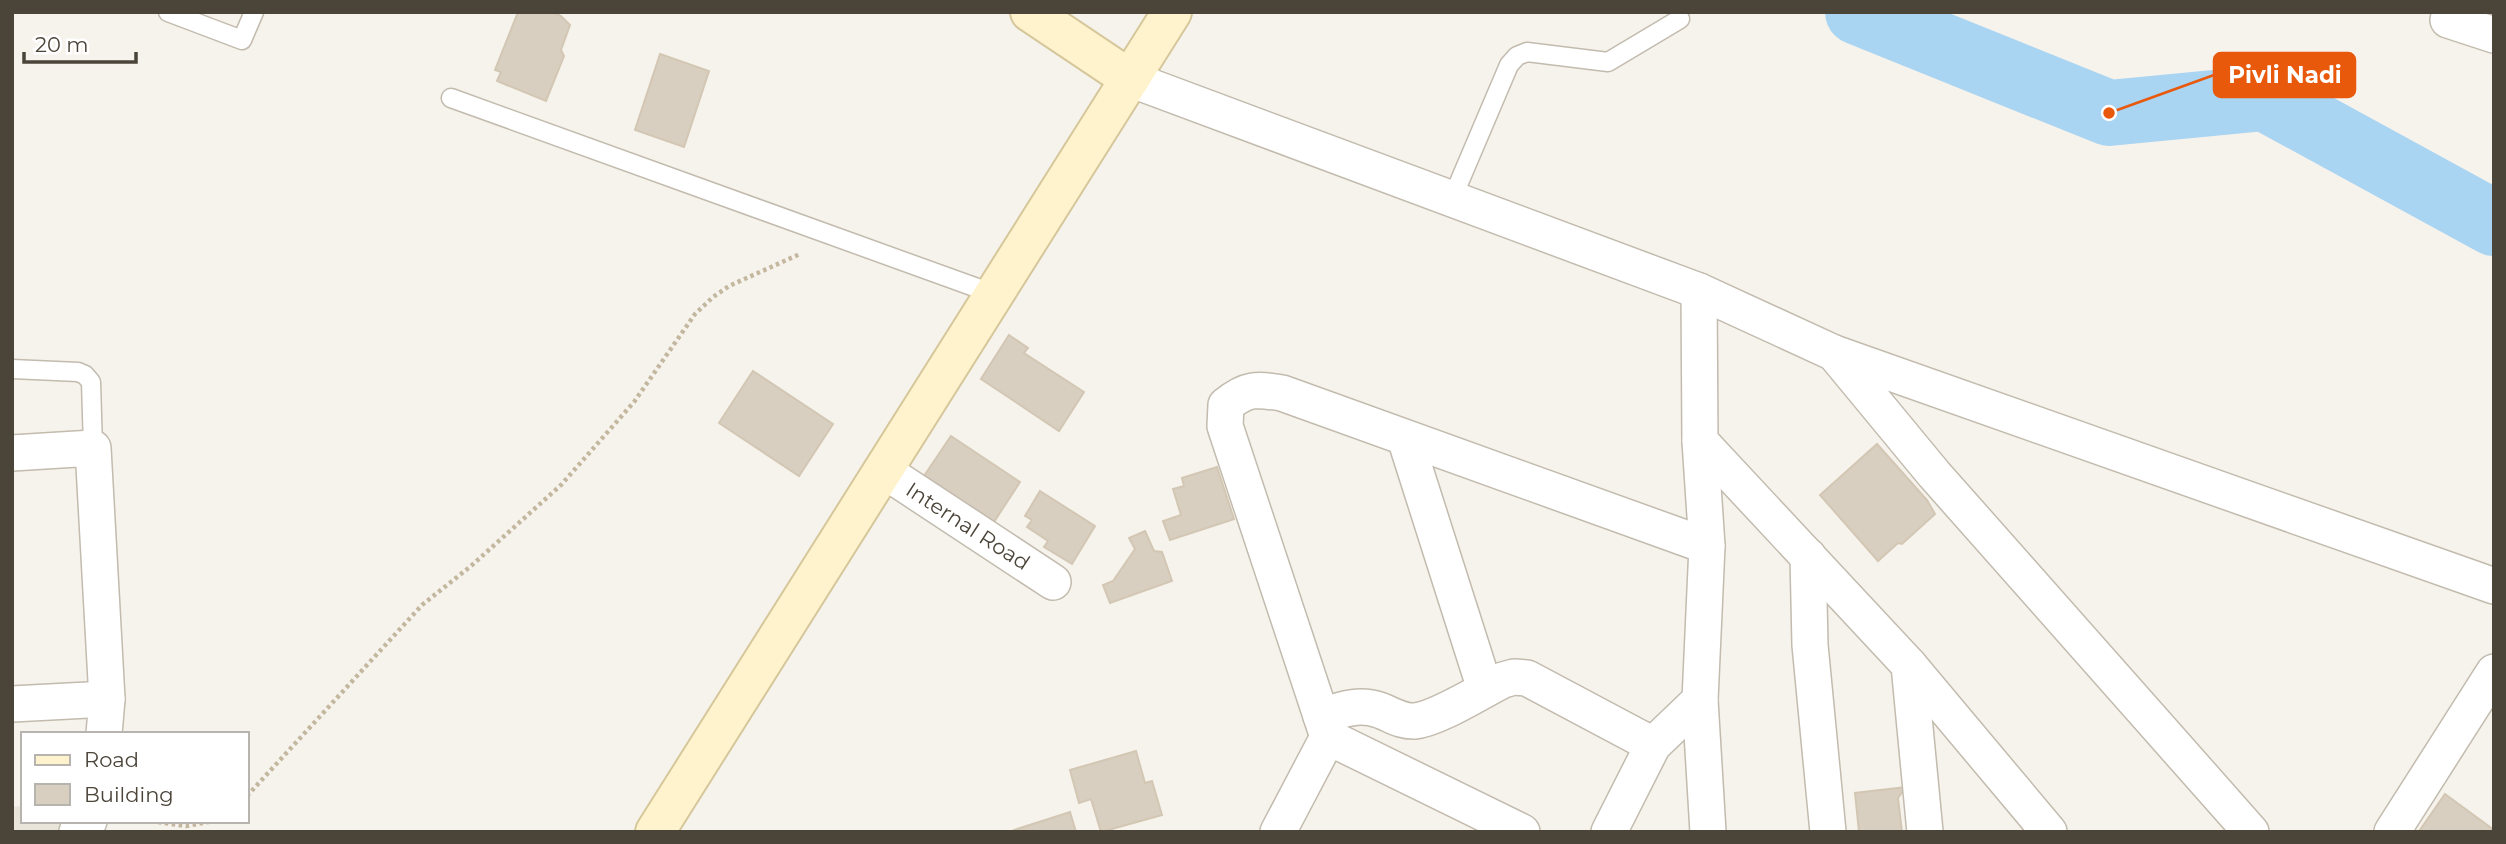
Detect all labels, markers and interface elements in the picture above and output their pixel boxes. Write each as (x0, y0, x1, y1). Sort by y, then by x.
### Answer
scale bar (24, 21, 136, 65)
text: 20 m (35, 32, 89, 57)
callout: Pivli Nadi (2214, 53, 2355, 97)
text: Pivli Nadi (2228, 61, 2342, 89)
street label: Internal Road (902, 477, 1034, 575)
legend (21, 732, 248, 823)
text: Road (84, 747, 139, 772)
text: Building (84, 782, 174, 807)

